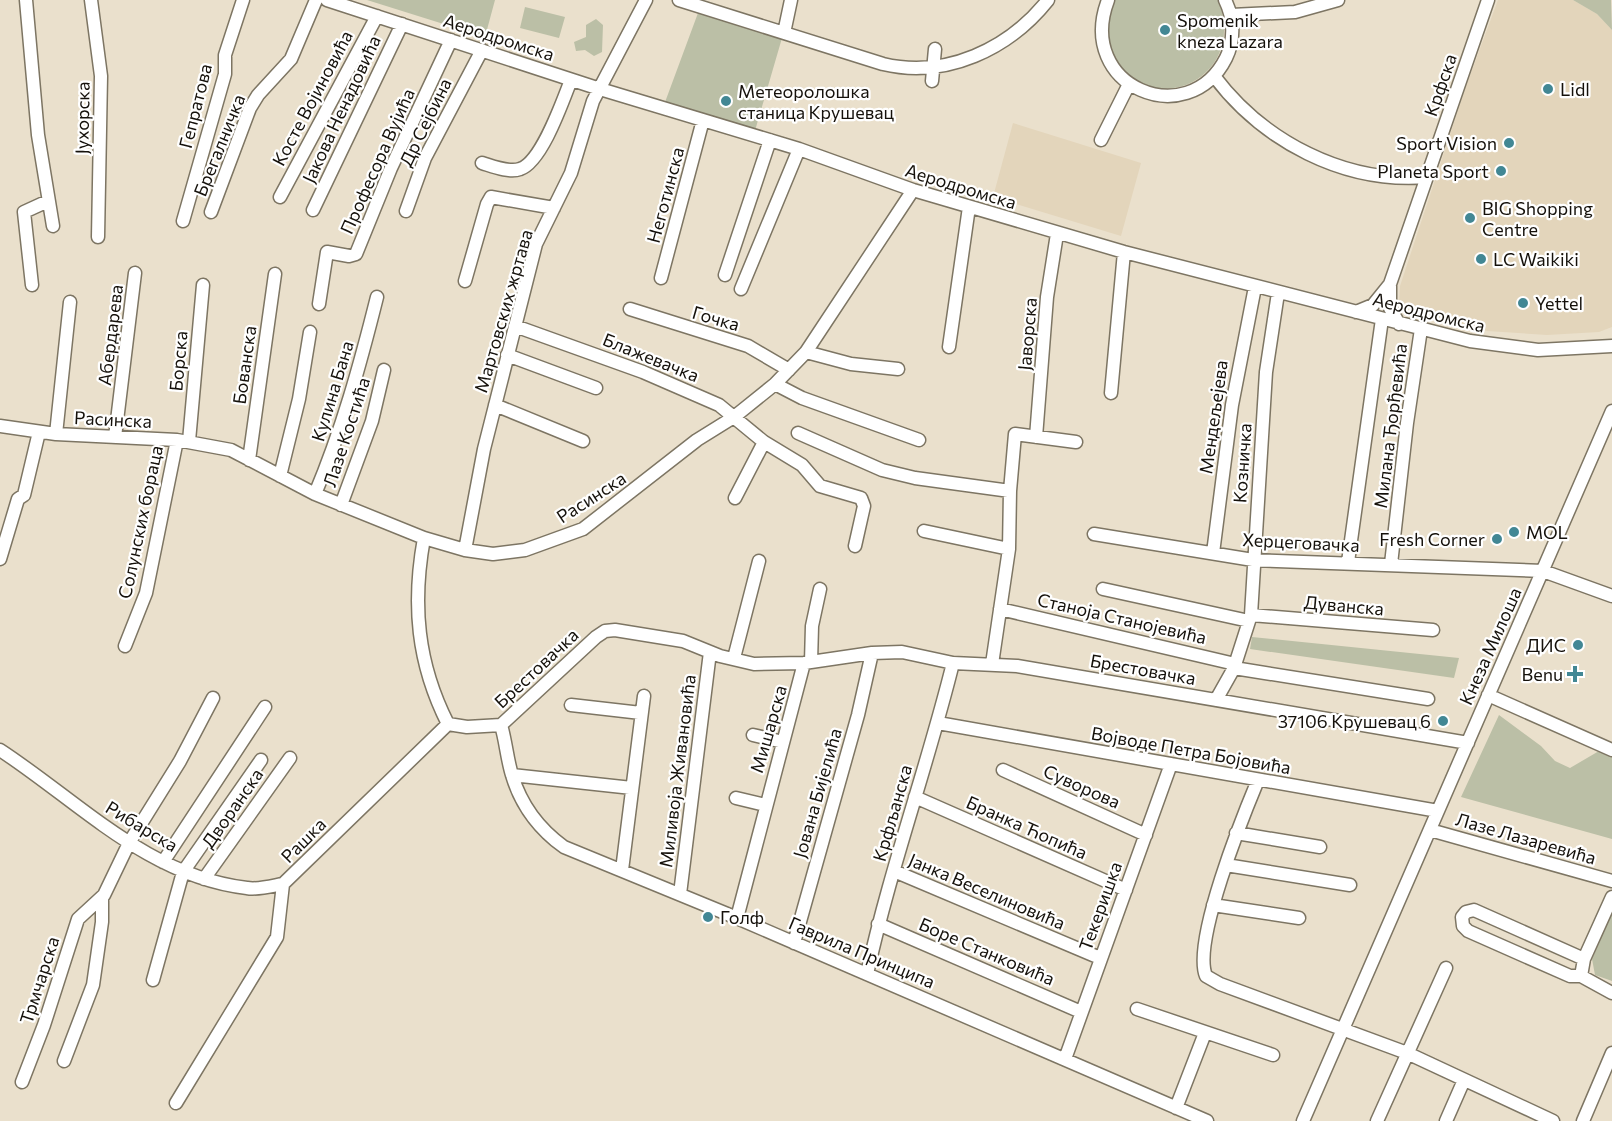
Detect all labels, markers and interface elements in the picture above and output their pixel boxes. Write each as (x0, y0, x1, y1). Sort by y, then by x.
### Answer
street label: Аеродромска (441, 9, 557, 65)
place label: Spomenik kneza Lazara (1177, 9, 1283, 52)
marker: Spomenik kneza Lazara (1158, 23, 1172, 37)
street label: Косте Војиновића (267, 27, 357, 169)
street label: Јакова Ненадовића (297, 32, 385, 186)
street label: Крфска (1419, 51, 1461, 119)
street label: Гепратова (174, 61, 216, 151)
street label: Др Сејбина (394, 74, 456, 170)
place label: Lidl (1560, 78, 1590, 100)
place label: Метеоролошка станица Крушевац (738, 80, 895, 123)
street label: Јухорска (70, 81, 94, 155)
marker: Lidl (1541, 82, 1555, 96)
street label: Професора Вујића (335, 85, 419, 237)
street label: Брегалничка (189, 91, 249, 199)
marker: Метеоролошка станица Крушевац (719, 94, 733, 108)
place label: Sport Vision (1396, 132, 1497, 154)
marker: Sport Vision (1502, 136, 1516, 150)
street label: Неготинска (642, 145, 688, 245)
street label: Аеродромска (903, 159, 1019, 213)
place label: Planeta Sport (1377, 160, 1489, 182)
marker: Planeta Sport (1494, 164, 1508, 178)
place label: BIG Shopping Centre (1482, 197, 1593, 240)
marker: BIG Shopping Centre (1463, 211, 1477, 225)
street label: Мартовских жртава (469, 227, 537, 395)
place label: LC Waikiki (1493, 248, 1579, 270)
marker: LC Waikiki (1474, 252, 1488, 266)
street label: Абердарева (93, 283, 127, 387)
street label: Аеродромска (1371, 287, 1487, 337)
place label: Yettel (1535, 292, 1583, 314)
marker: Yettel (1516, 296, 1530, 310)
street label: Јаворска (1013, 297, 1041, 371)
street label: Гочка (690, 301, 742, 335)
street label: Бованска (228, 324, 260, 406)
street label: Блажевачка (600, 328, 702, 386)
street label: Борска (164, 330, 192, 392)
street label: Кулина Бана (306, 338, 358, 444)
street label: Милана Ђорђевића (1369, 342, 1411, 510)
street label: Мендељејева (1194, 359, 1232, 475)
street label: Лазе Костића (318, 374, 374, 490)
street label: Расинска (73, 406, 153, 432)
street label: Козничка (1228, 422, 1256, 504)
street label: Солунских бораца (113, 443, 167, 601)
street label: Расинска (552, 467, 630, 527)
place label: MOL (1526, 521, 1568, 543)
marker: MOL (1507, 525, 1521, 539)
street label: Херцеговачка (1242, 528, 1360, 556)
place label: Fresh Corner (1379, 528, 1485, 550)
marker: Fresh Corner (1490, 532, 1504, 546)
street label: Кнеза Милоша (1454, 584, 1526, 708)
street label: Станоја Станојевића (1035, 588, 1209, 648)
street label: Дуванска (1303, 591, 1385, 619)
street label: Брестовачка (489, 624, 583, 712)
place label: ДИС (1526, 634, 1566, 656)
marker: ДИС (1571, 638, 1585, 652)
street label: Брестовачка (1089, 649, 1197, 689)
place label: Benu (1522, 663, 1563, 685)
marker: Benu (1568, 667, 1582, 681)
street label: Миливоја Живановића (654, 673, 700, 869)
street label: Мишарска (745, 683, 791, 775)
place label: 37106 Крушевац 6 (1278, 710, 1431, 732)
marker: 37106 Крушевац 6 (1436, 714, 1450, 728)
street label: Војводе Петра Бојовића (1090, 722, 1292, 778)
street label: Јована Бијелића (788, 726, 846, 860)
street label: Суворова (1040, 759, 1124, 813)
street label: Крфљанска (868, 762, 916, 864)
street label: Дворанска (196, 764, 268, 852)
street label: Бранка Ћопића (963, 791, 1091, 863)
street label: Рибарска (102, 796, 182, 856)
street label: Лазе Лазаревића (1453, 807, 1599, 869)
street label: Рашка (276, 813, 330, 867)
street label: Јанка Веселиновића (905, 848, 1069, 934)
street label: Текеришка (1074, 858, 1126, 954)
place label: Голф (720, 906, 764, 928)
marker: Голф (701, 910, 715, 924)
street label: Гаврила Принципа (786, 911, 938, 993)
street label: Боре Станковића (916, 913, 1058, 989)
street label: Трмчарска (15, 934, 63, 1026)

